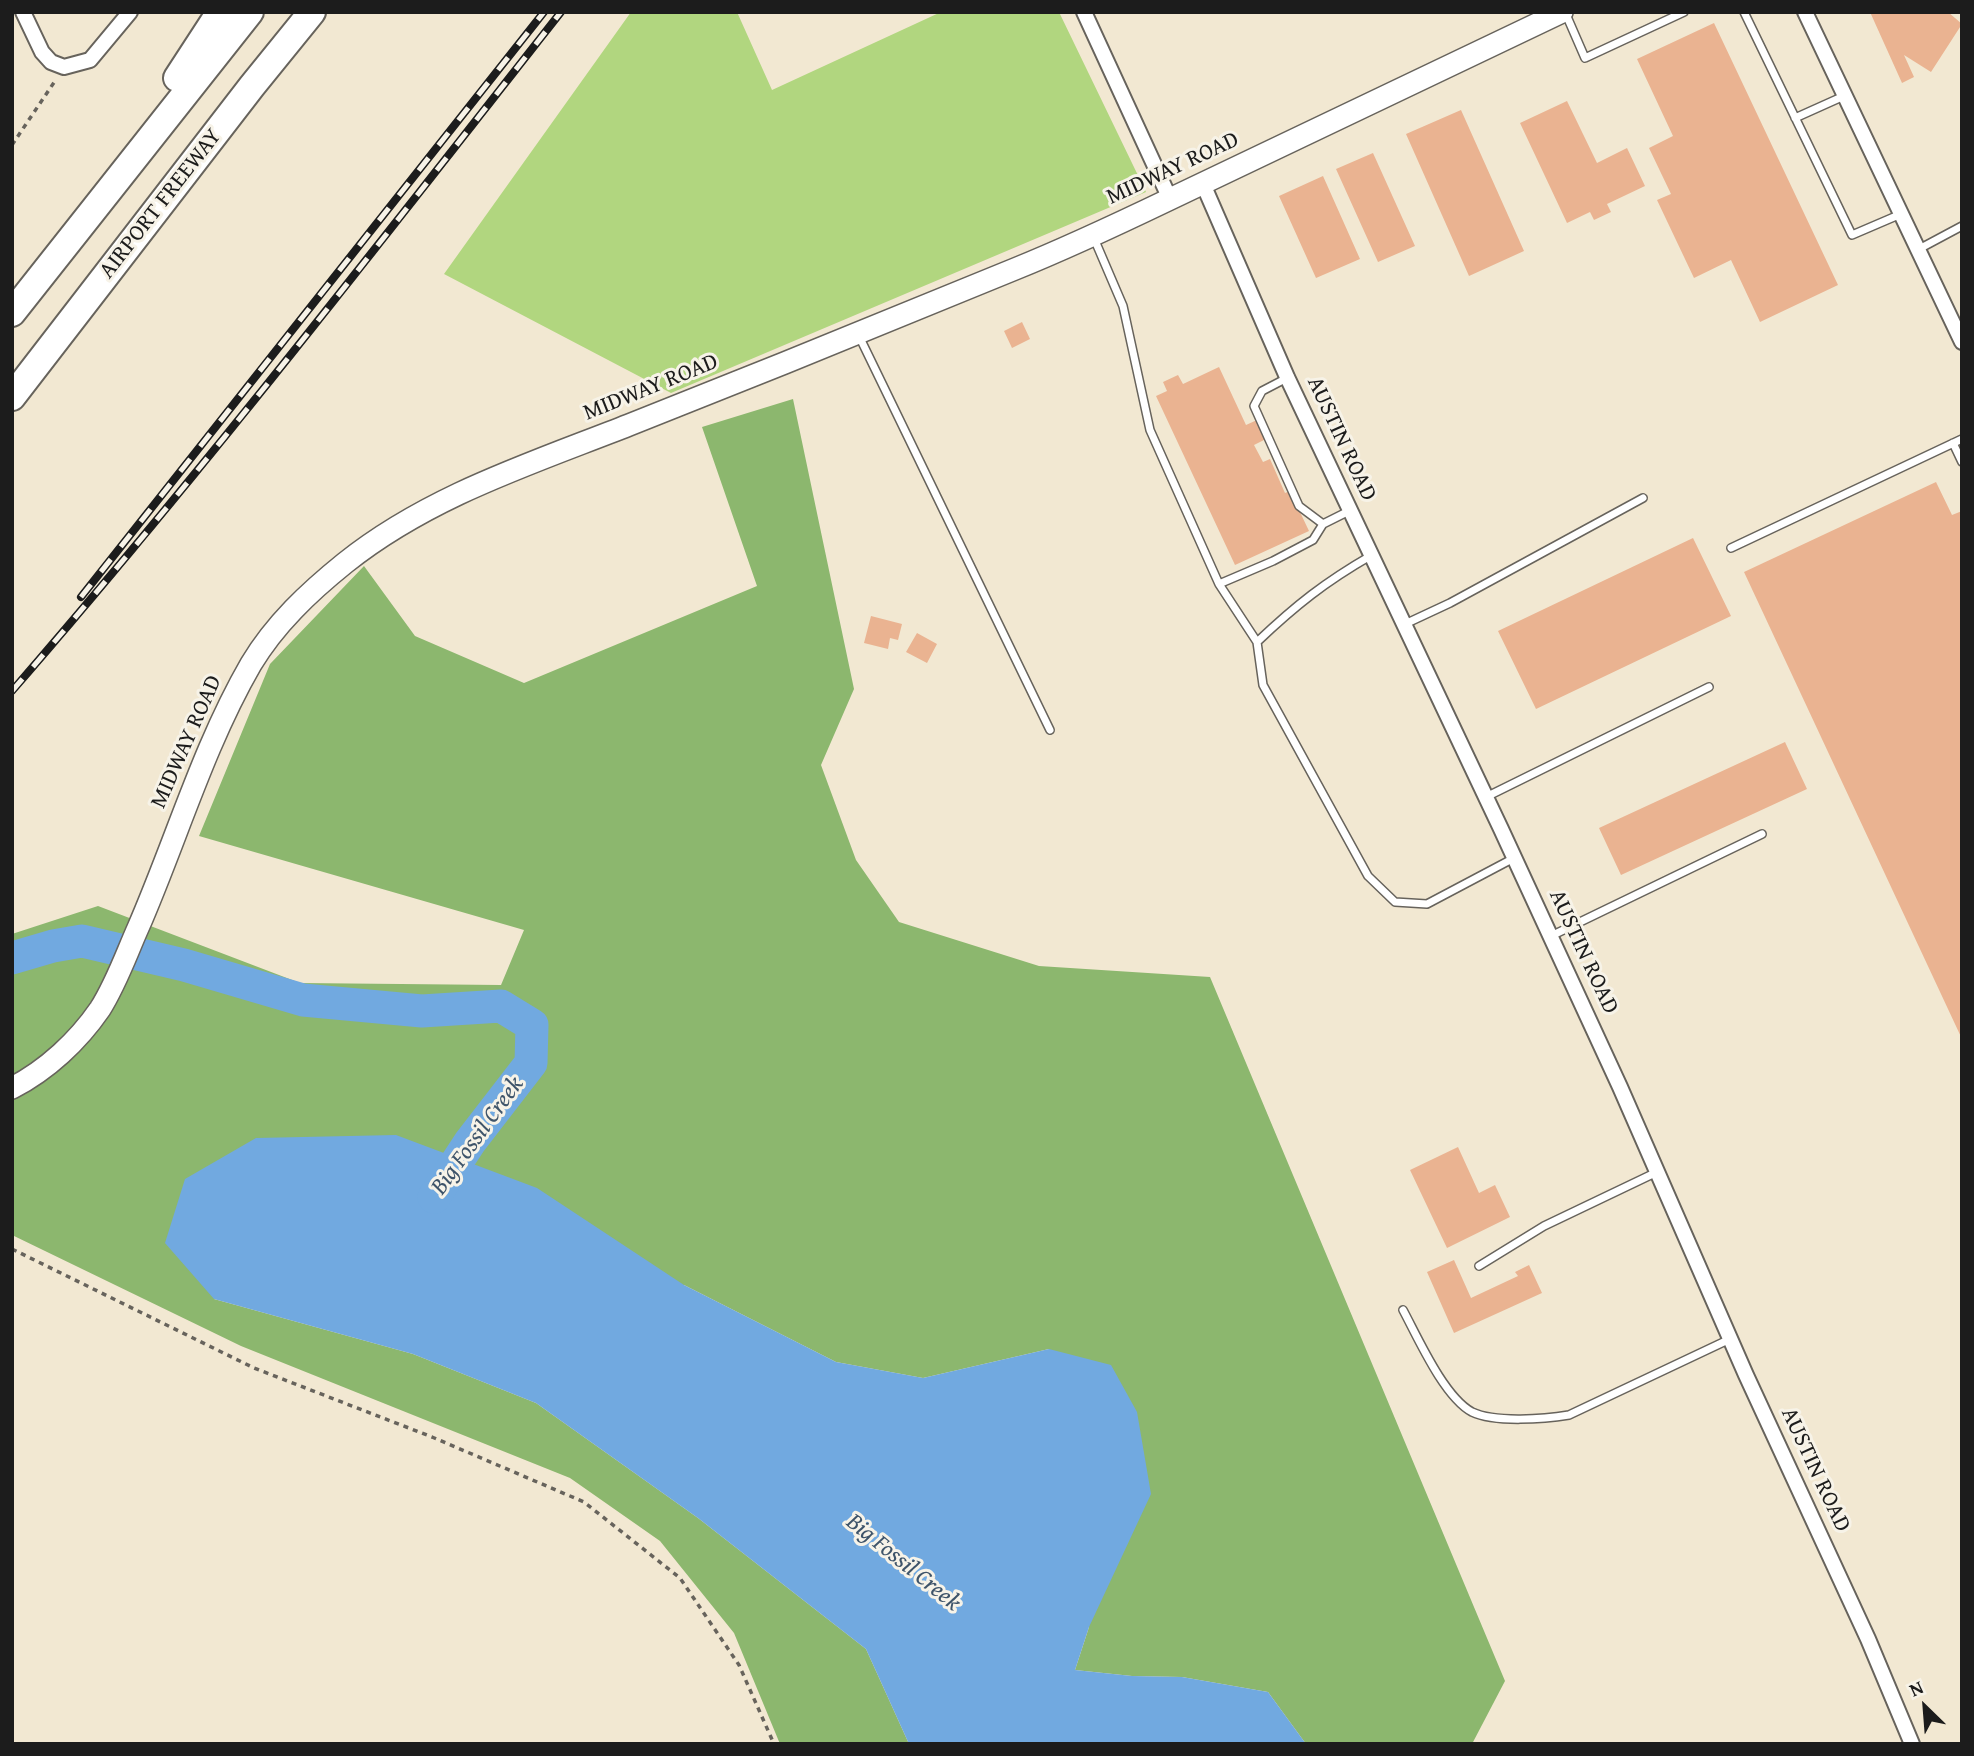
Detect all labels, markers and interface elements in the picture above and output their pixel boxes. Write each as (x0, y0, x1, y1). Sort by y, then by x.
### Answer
street label: AIRPORT FREEWAY (94, 124, 228, 284)
street label: MIDWAY ROAD (1103, 126, 1243, 212)
street label: MIDWAY ROAD (580, 348, 722, 428)
street label: AUSTIN ROAD (1300, 372, 1382, 506)
street label: MIDWAY ROAD (145, 671, 229, 813)
street label: AUSTIN ROAD (1542, 885, 1624, 1019)
water label: Big Fossil Creek (426, 1071, 530, 1201)
street label: AUSTIN ROAD (1774, 1403, 1856, 1537)
water label: Big Fossil Creek (840, 1508, 966, 1618)
north arrow (1890, 1672, 1960, 1742)
text: N (1904, 1673, 1928, 1703)

